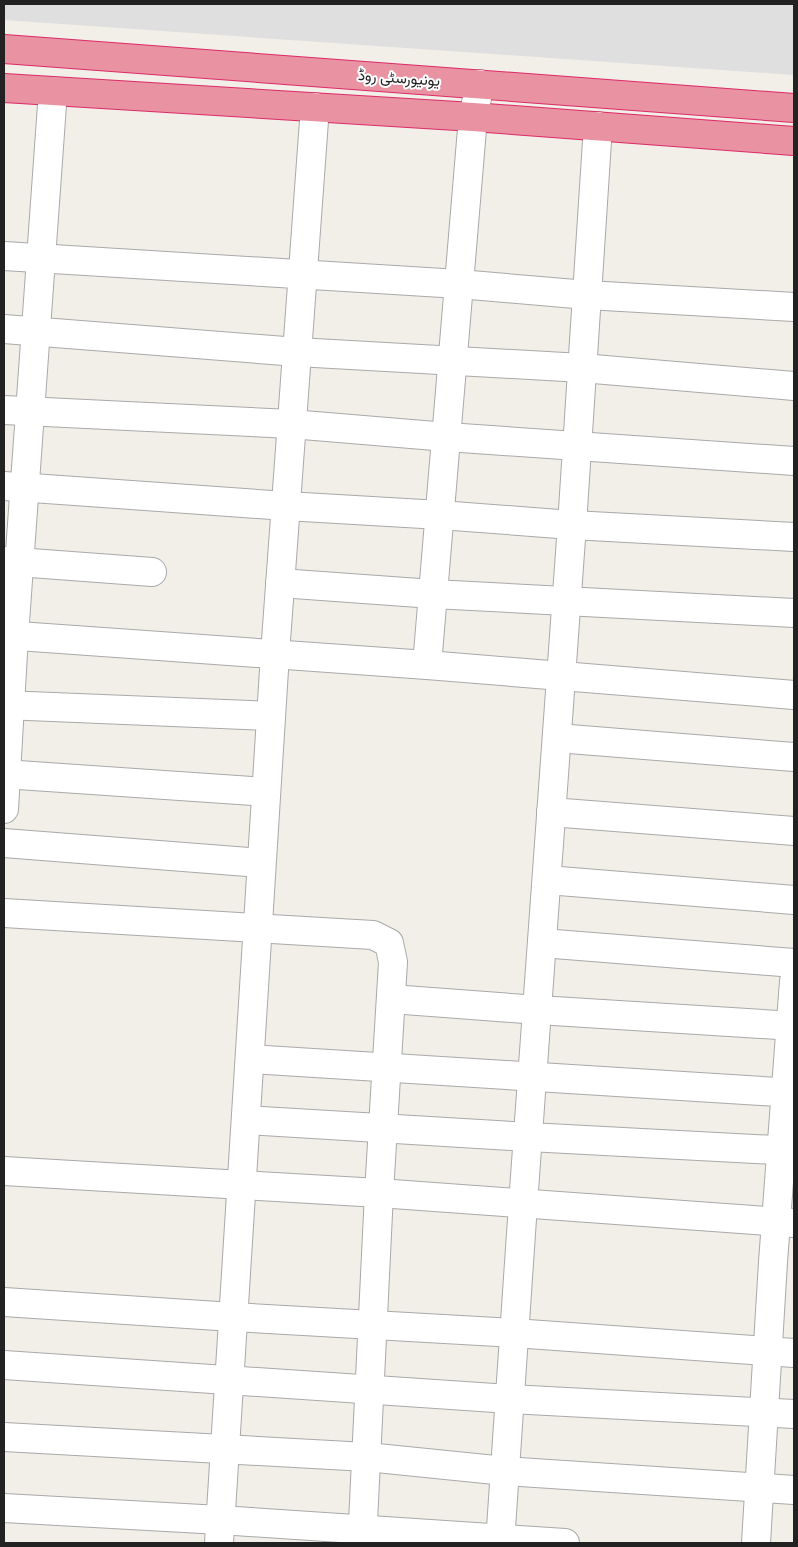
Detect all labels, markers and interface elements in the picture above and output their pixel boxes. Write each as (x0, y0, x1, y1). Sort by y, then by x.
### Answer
street label: یونیورسٹی روڈ (357, 66, 441, 91)

